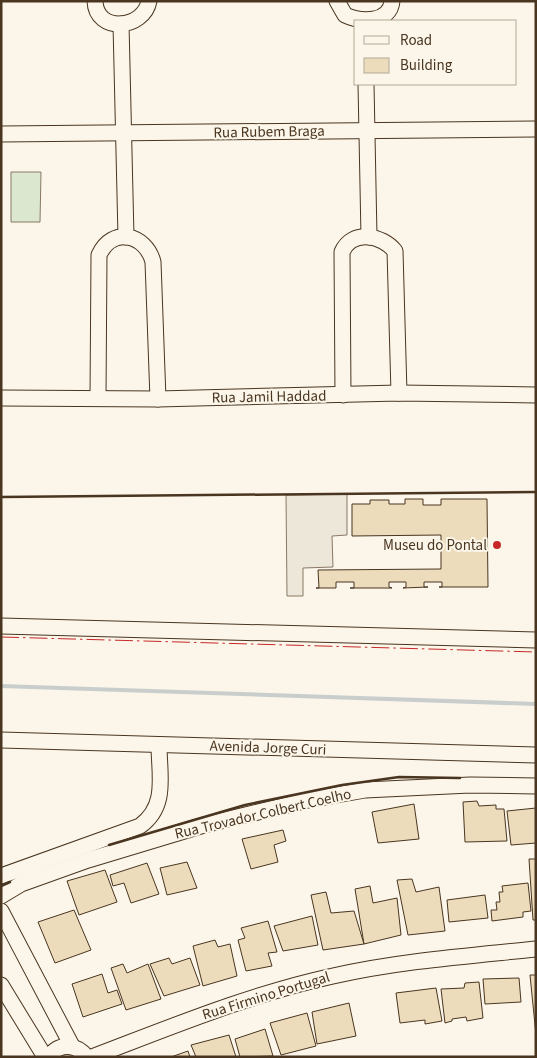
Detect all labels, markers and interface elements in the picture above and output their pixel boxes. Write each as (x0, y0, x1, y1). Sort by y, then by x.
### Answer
legend (354, 20, 517, 85)
text: Road (400, 30, 432, 51)
text: Building (400, 55, 453, 76)
street label: Rua Rubem Braga (213, 121, 325, 143)
street label: Rua Jamil Haddad (211, 385, 327, 409)
place label: Museu do Pontal (383, 535, 487, 556)
marker: Museu do Pontal (491, 539, 503, 551)
street label: Avenida Jorge Curi (209, 735, 327, 761)
street label: Rua Trovador Colbert Coelho (173, 783, 353, 845)
street label: Rua Firmino Portugal (200, 967, 333, 1025)

